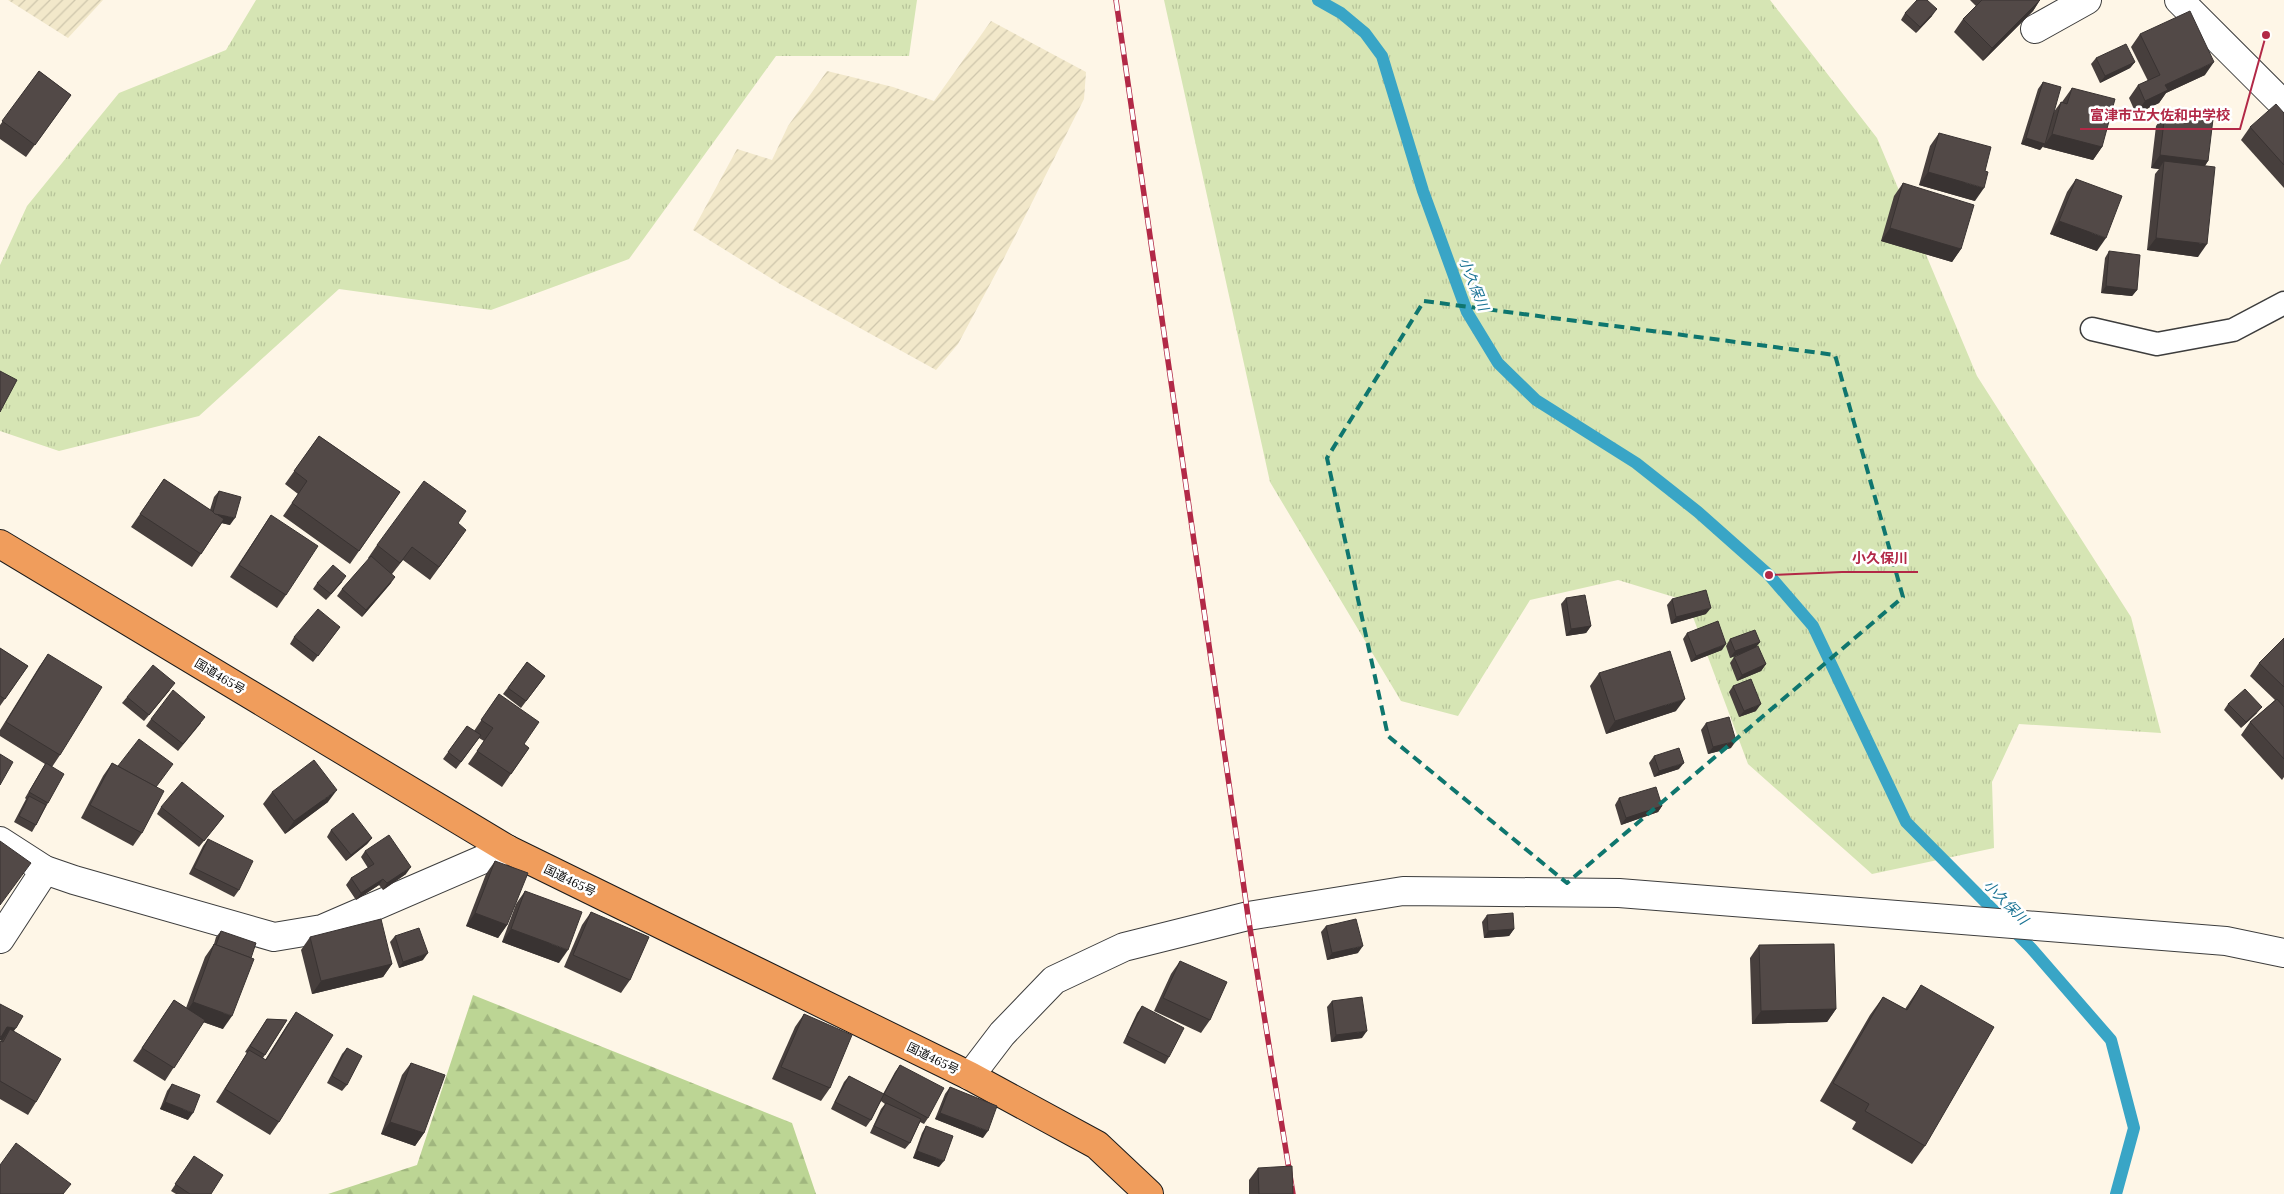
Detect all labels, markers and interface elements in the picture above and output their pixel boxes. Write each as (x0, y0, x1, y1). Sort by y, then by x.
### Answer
callout: 富津市立大佐和中学校 (2080, 100, 2240, 129)
text: 富津市立大佐和中学校 (2090, 106, 2230, 124)
water label: 小久保川 (1455, 255, 1494, 315)
callout: 小久保川 (1842, 543, 1918, 572)
text: 小久保川 (1852, 549, 1908, 567)
street label: 国道465号 (192, 655, 248, 697)
street label: 国道465号 (542, 861, 598, 899)
water label: 小久保川 (1980, 876, 2034, 930)
street label: 国道465号 (905, 1039, 961, 1077)

